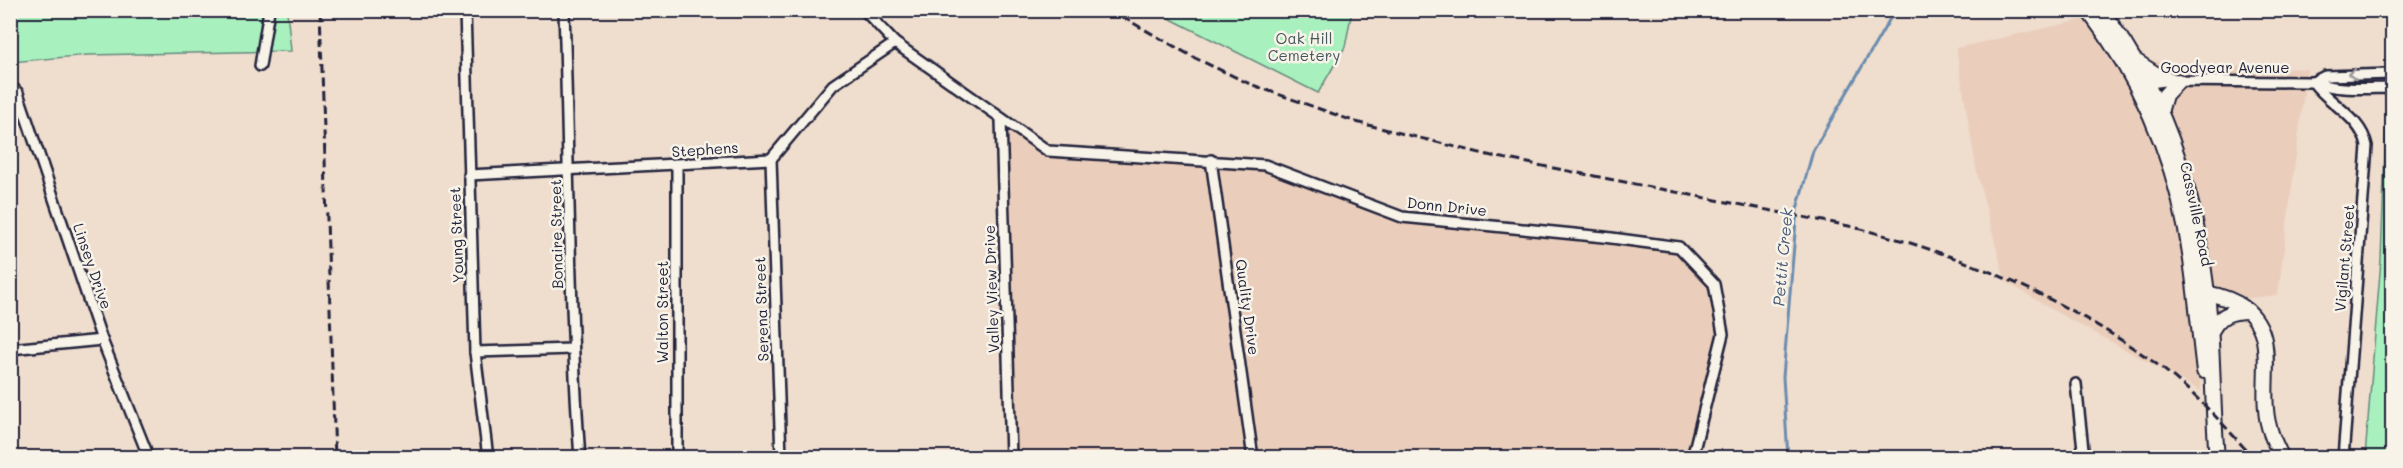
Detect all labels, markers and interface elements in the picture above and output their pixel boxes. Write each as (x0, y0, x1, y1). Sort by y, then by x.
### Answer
park label: Oak Hill Cemetery (1268, 28, 1340, 65)
street label: Goodyear Avenue (2160, 57, 2290, 77)
one-way arrow (2347, 68, 2356, 80)
street label: Stephens (671, 137, 739, 161)
street label: Cassville Road (2176, 160, 2218, 268)
street label: Bonaire Street (545, 179, 567, 289)
street label: Young Street (444, 186, 468, 284)
street label: Donn Drive (1406, 192, 1488, 220)
street label: Vigilant Street (2329, 203, 2359, 313)
water label: Pettit Creek (1767, 206, 1797, 307)
street label: Linsey Drive (69, 220, 117, 312)
street label: Valley View Drive (979, 225, 1003, 353)
street label: Serena Street (749, 256, 773, 362)
street label: Quality Drive (1231, 258, 1265, 356)
street label: Walton Street (652, 261, 672, 363)

